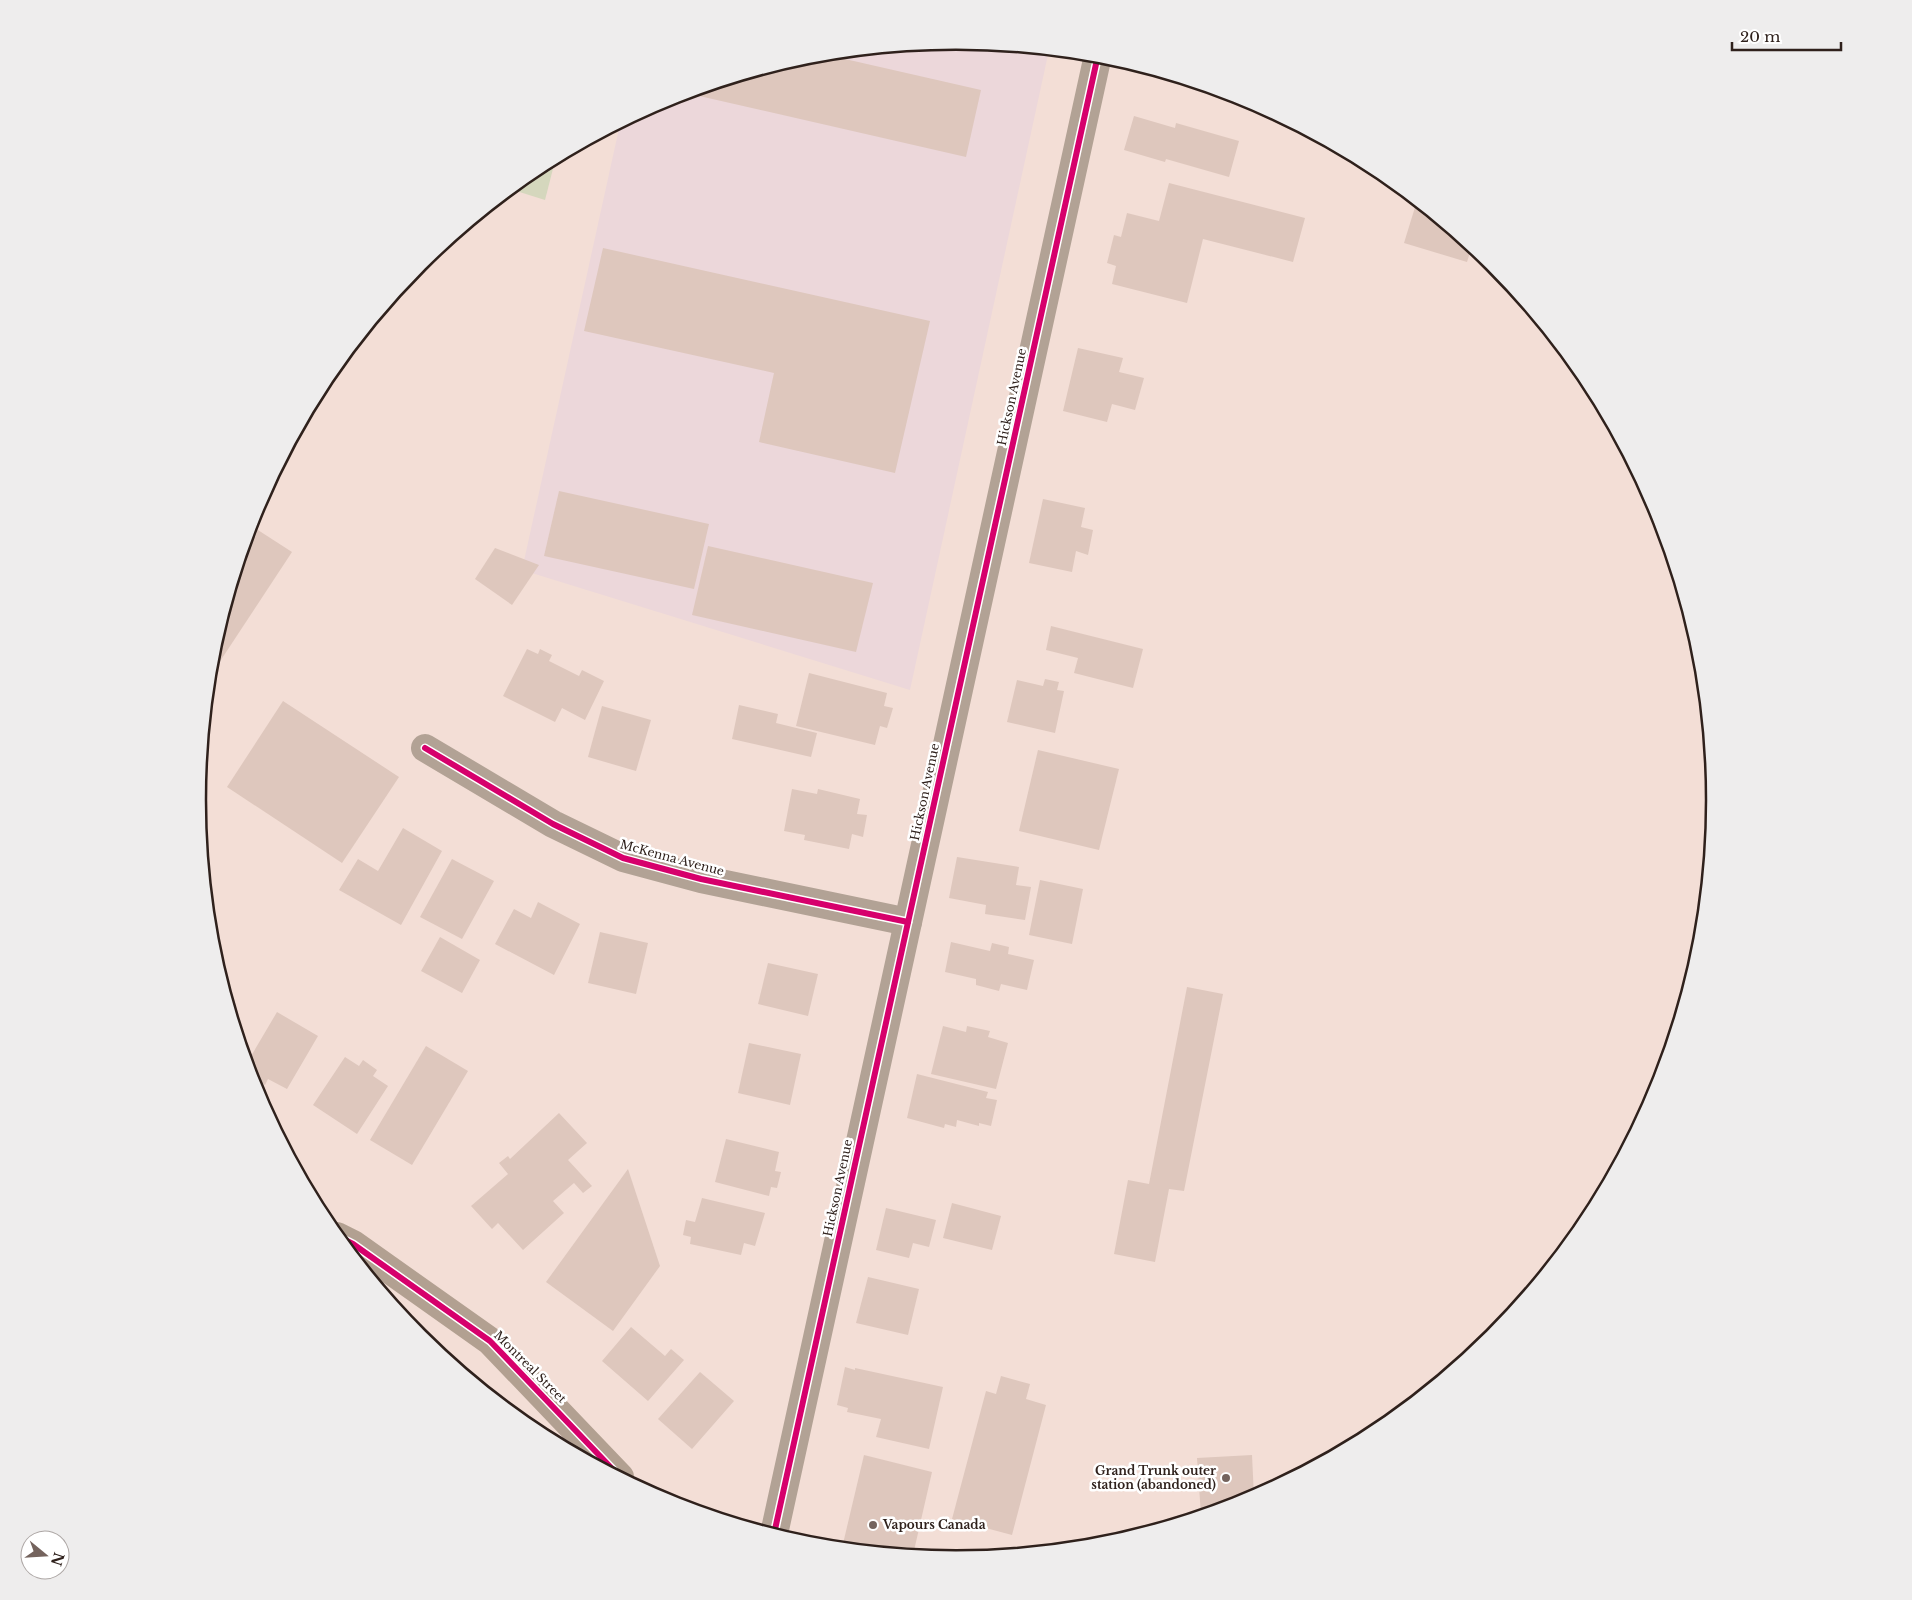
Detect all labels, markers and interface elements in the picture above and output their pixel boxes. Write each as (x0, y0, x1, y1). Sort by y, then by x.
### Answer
scale bar (1732, 20, 1841, 52)
text: 20 m (1740, 27, 1780, 46)
street label: Hickson Avenue (994, 347, 1029, 447)
street label: Hickson Avenue (907, 742, 942, 842)
street label: McKenna Avenue (619, 836, 726, 879)
street label: Hickson Avenue (820, 1138, 855, 1238)
street label: Montreal Street (491, 1327, 570, 1406)
place label: Grand Trunk outer station (abandoned) (1091, 1463, 1216, 1492)
marker: Grand Trunk outer station (abandoned) (1220, 1472, 1232, 1484)
place label: Vapours Canada (882, 1517, 986, 1532)
marker: Vapours Canada (867, 1519, 879, 1531)
north arrow (20, 1530, 70, 1580)
text: N (47, 1550, 68, 1568)

